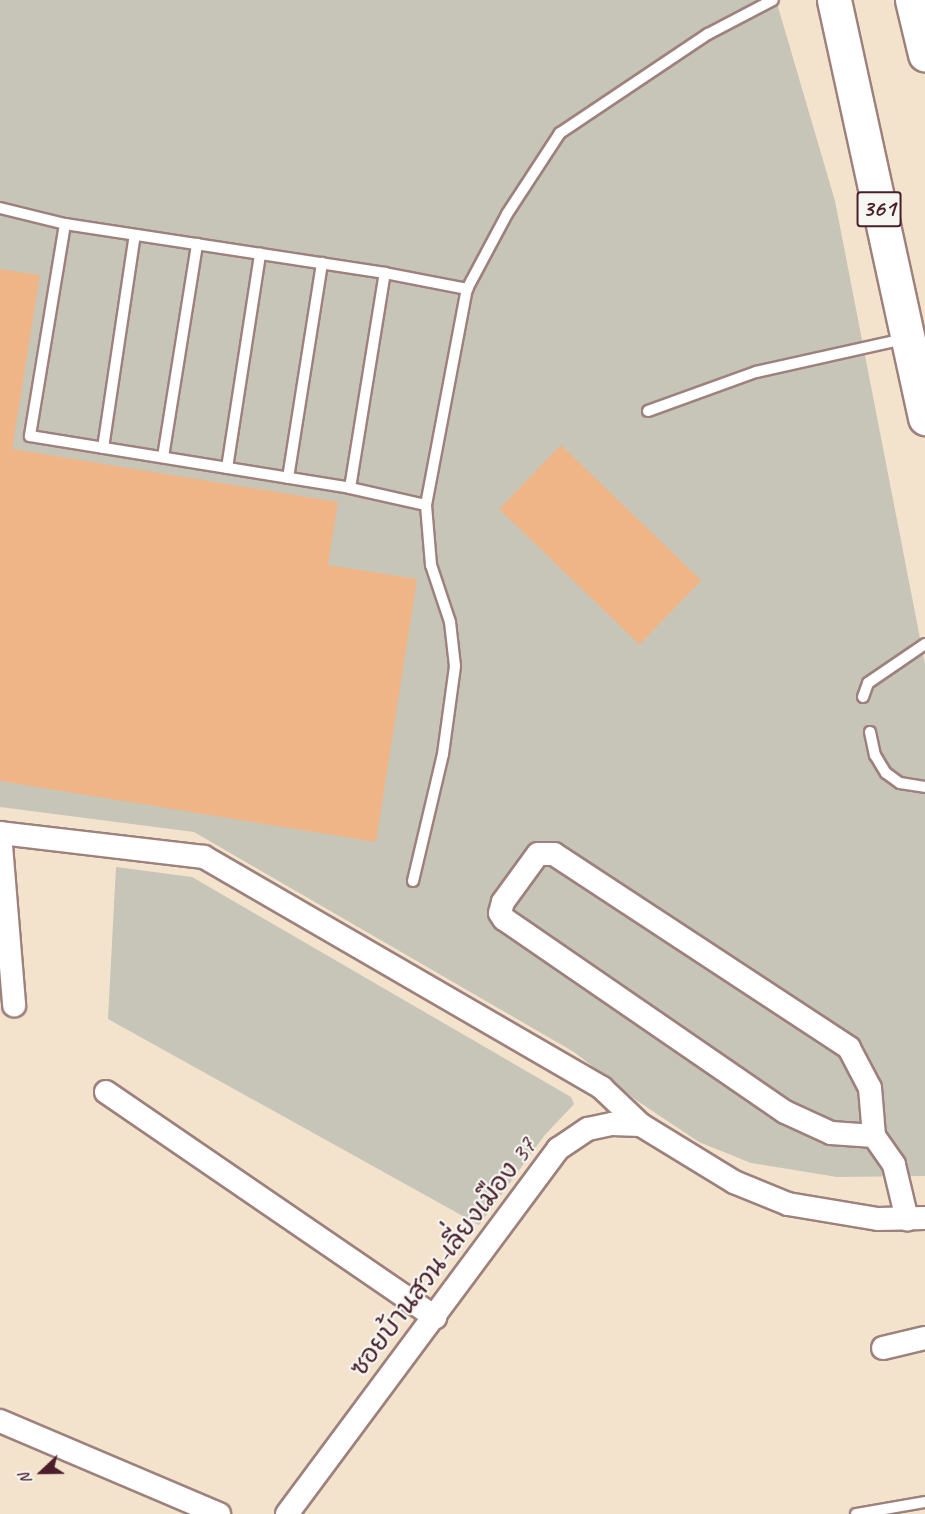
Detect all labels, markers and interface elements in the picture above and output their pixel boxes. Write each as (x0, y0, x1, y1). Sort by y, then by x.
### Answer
road number: 361 (856, 188, 902, 230)
street label: ซอยบ้านสวน-เลี่ยงเมือง 37 (343, 1132, 543, 1382)
north arrow (12, 1442, 72, 1502)
text: N (14, 1470, 36, 1487)

